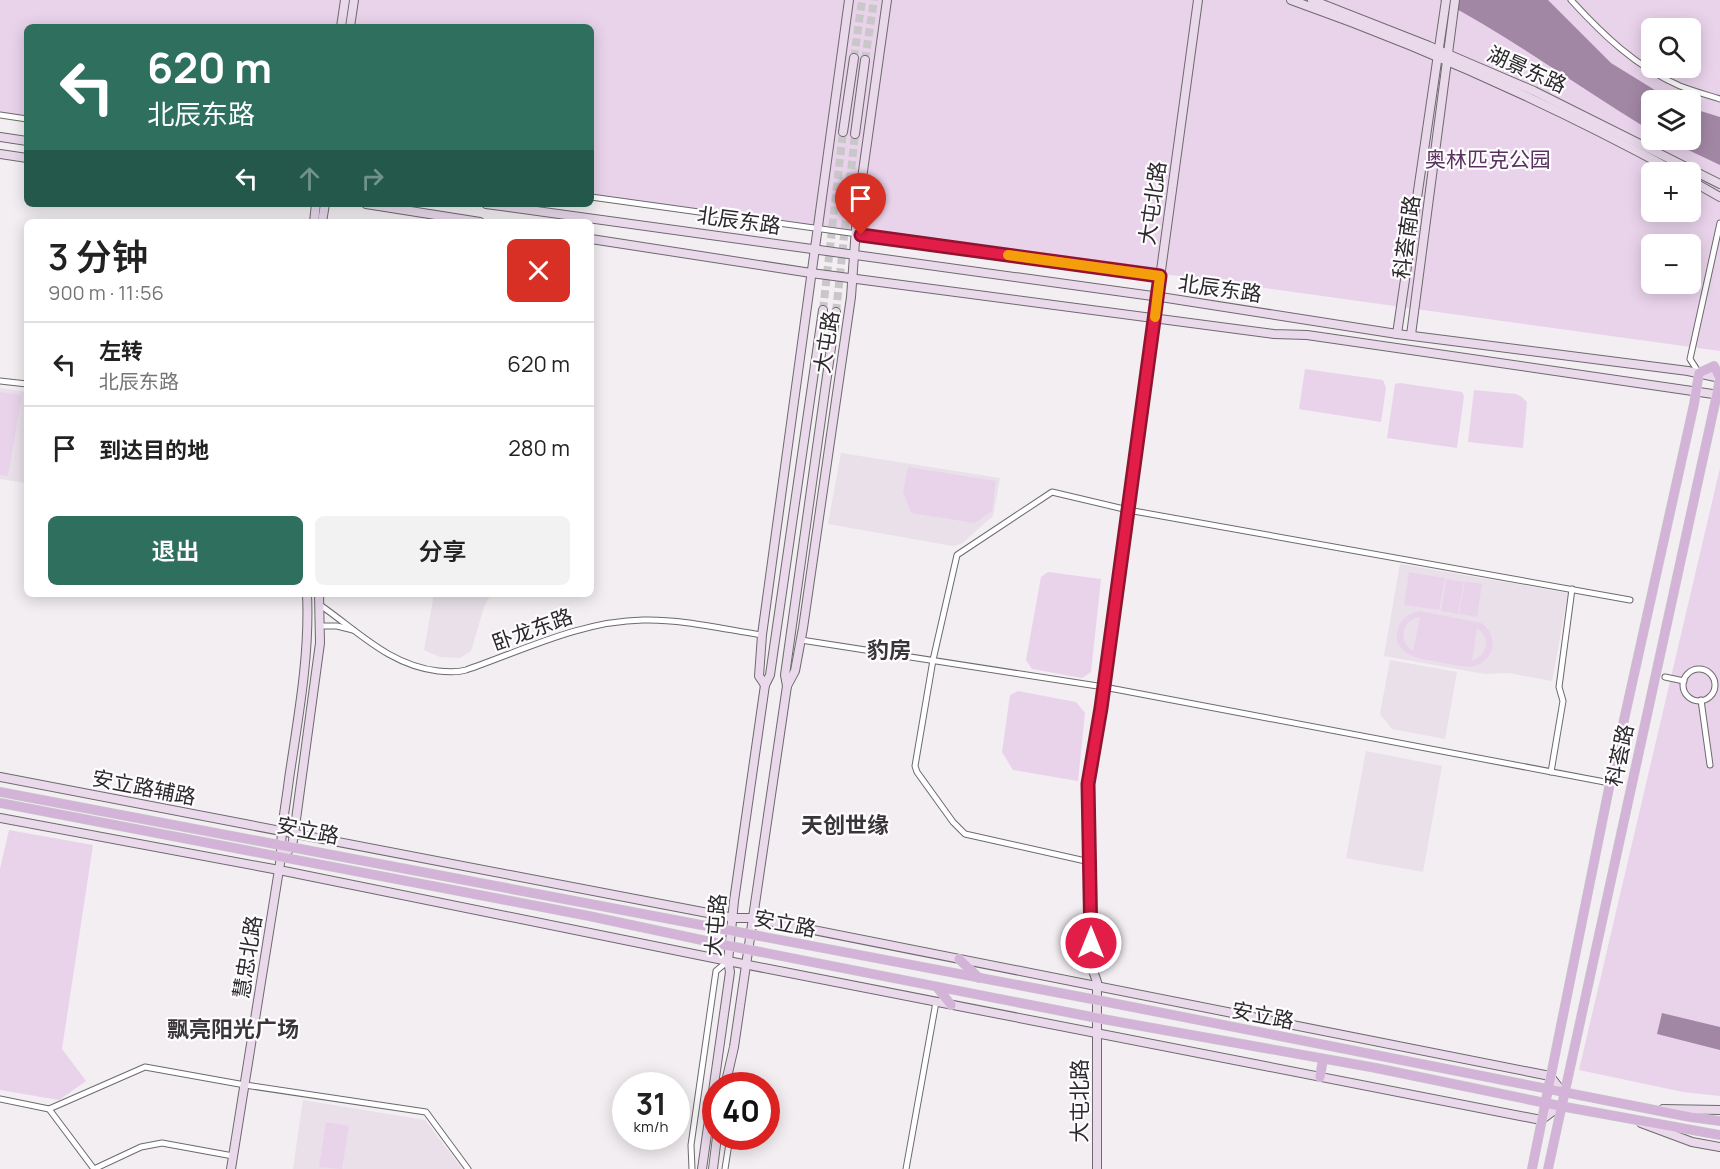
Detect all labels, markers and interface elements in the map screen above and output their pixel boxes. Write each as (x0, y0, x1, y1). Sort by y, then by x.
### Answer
map controls (1641, 18, 1701, 294)
button: search (1641, 18, 1701, 78)
text: 620 m (147, 38, 272, 96)
street label: 湖景东路 (1483, 39, 1571, 99)
icon: left (48, 48, 126, 126)
button: layers (1641, 90, 1701, 150)
text: 北辰东路 (147, 95, 255, 132)
park label: 奥林匹克公园 (1425, 145, 1551, 173)
street label: 大屯北路 (1132, 159, 1172, 247)
icon: left (230, 162, 263, 195)
icon: ahead (293, 162, 326, 195)
icon: right (356, 162, 389, 195)
button: + (1641, 162, 1701, 222)
pin (835, 173, 886, 235)
icon: arrive (844, 182, 877, 215)
street label: 科荟南路 (1386, 193, 1426, 281)
street label: 北辰东路 (695, 200, 783, 240)
text: 3 分钟 (48, 232, 148, 281)
button: − (1641, 234, 1701, 294)
button: close (507, 239, 570, 302)
street label: 北辰东路 (1176, 268, 1264, 308)
text: 900 m · 11:56 (48, 279, 164, 306)
street label: 大屯路 (807, 309, 845, 375)
text: 左转 (99, 336, 143, 366)
icon: left (48, 348, 81, 381)
text: 620 m (507, 349, 570, 379)
text: 北辰东路 (99, 368, 179, 395)
icon: arrive (48, 432, 81, 465)
text: 280 m (508, 433, 570, 463)
text: 到达目的地 (99, 435, 209, 465)
button: 退出 (48, 516, 303, 585)
button: 分享 (315, 516, 570, 585)
street label: 卧龙东路 (488, 601, 576, 657)
district label: 豹房 (867, 635, 911, 665)
street label: 科荟路 (1599, 721, 1639, 789)
street label: 安立路辅路 (90, 763, 198, 811)
street label: 安立路 (274, 810, 342, 850)
district label: 天创世缘 (801, 810, 889, 840)
street label: 大屯路 (698, 892, 732, 958)
street label: 安立路 (751, 903, 819, 943)
position arrow (1059, 911, 1123, 975)
street label: 慧忠北路 (227, 913, 267, 1001)
street label: 安立路 (1229, 995, 1297, 1035)
district label: 飘亮阳光广场 (167, 1014, 299, 1044)
street label: 大屯北路 (1065, 1059, 1093, 1143)
speed limit sign: 40 (702, 1072, 780, 1150)
text: 31 (636, 1083, 666, 1124)
text: km/h (634, 1116, 668, 1137)

